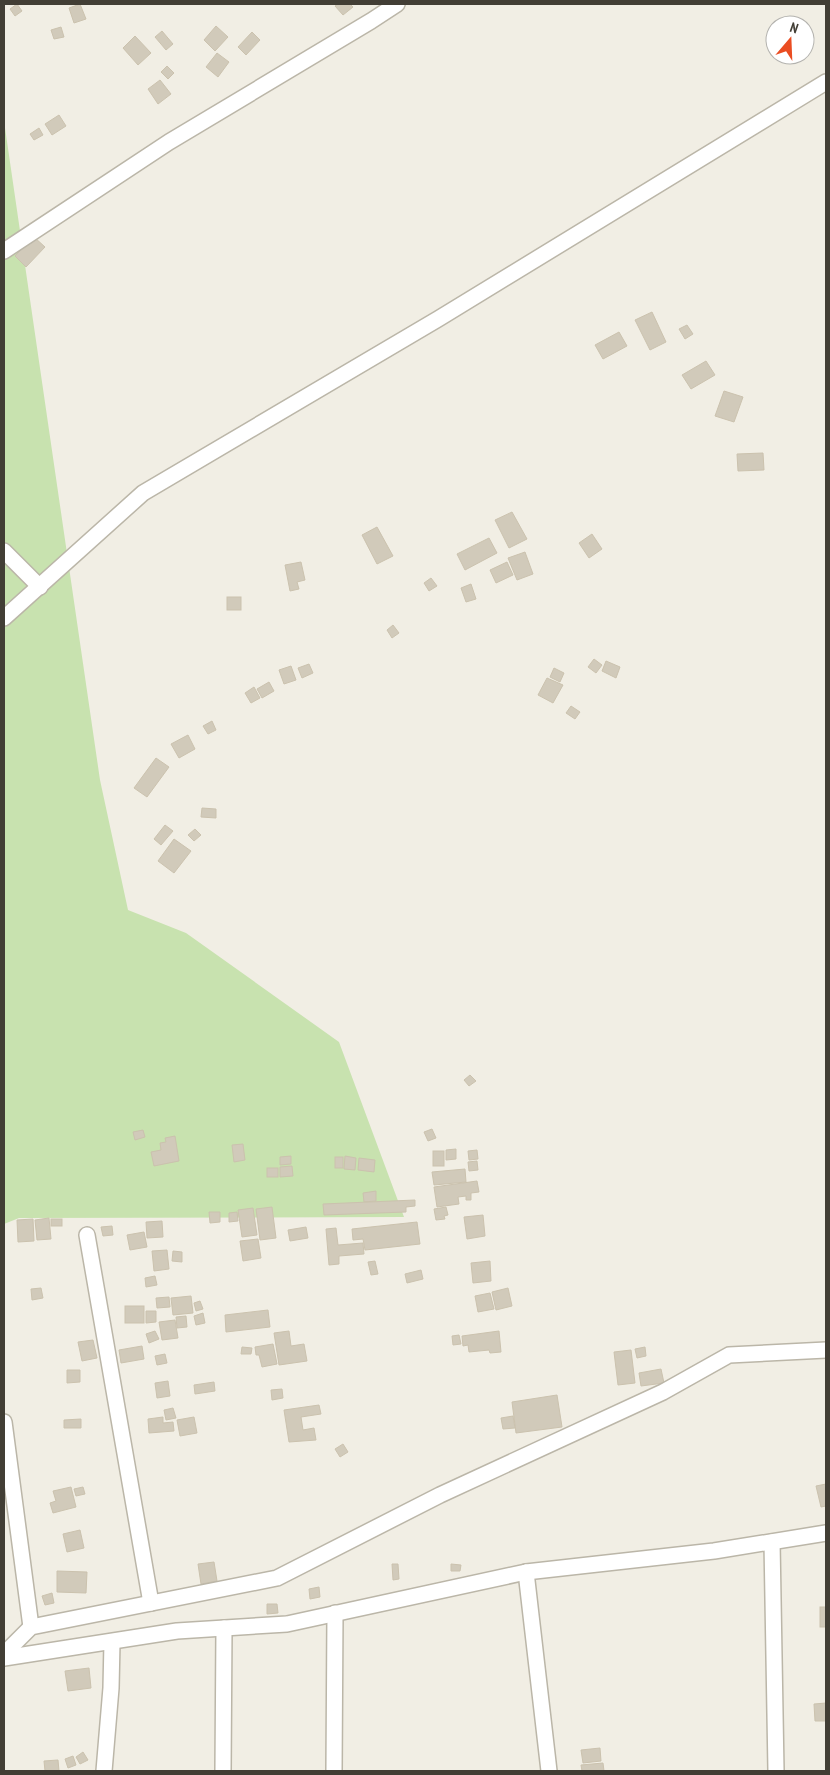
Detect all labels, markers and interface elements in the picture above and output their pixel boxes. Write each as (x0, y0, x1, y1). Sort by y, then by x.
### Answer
north arrow (765, 15, 815, 65)
text: N (788, 18, 801, 37)

